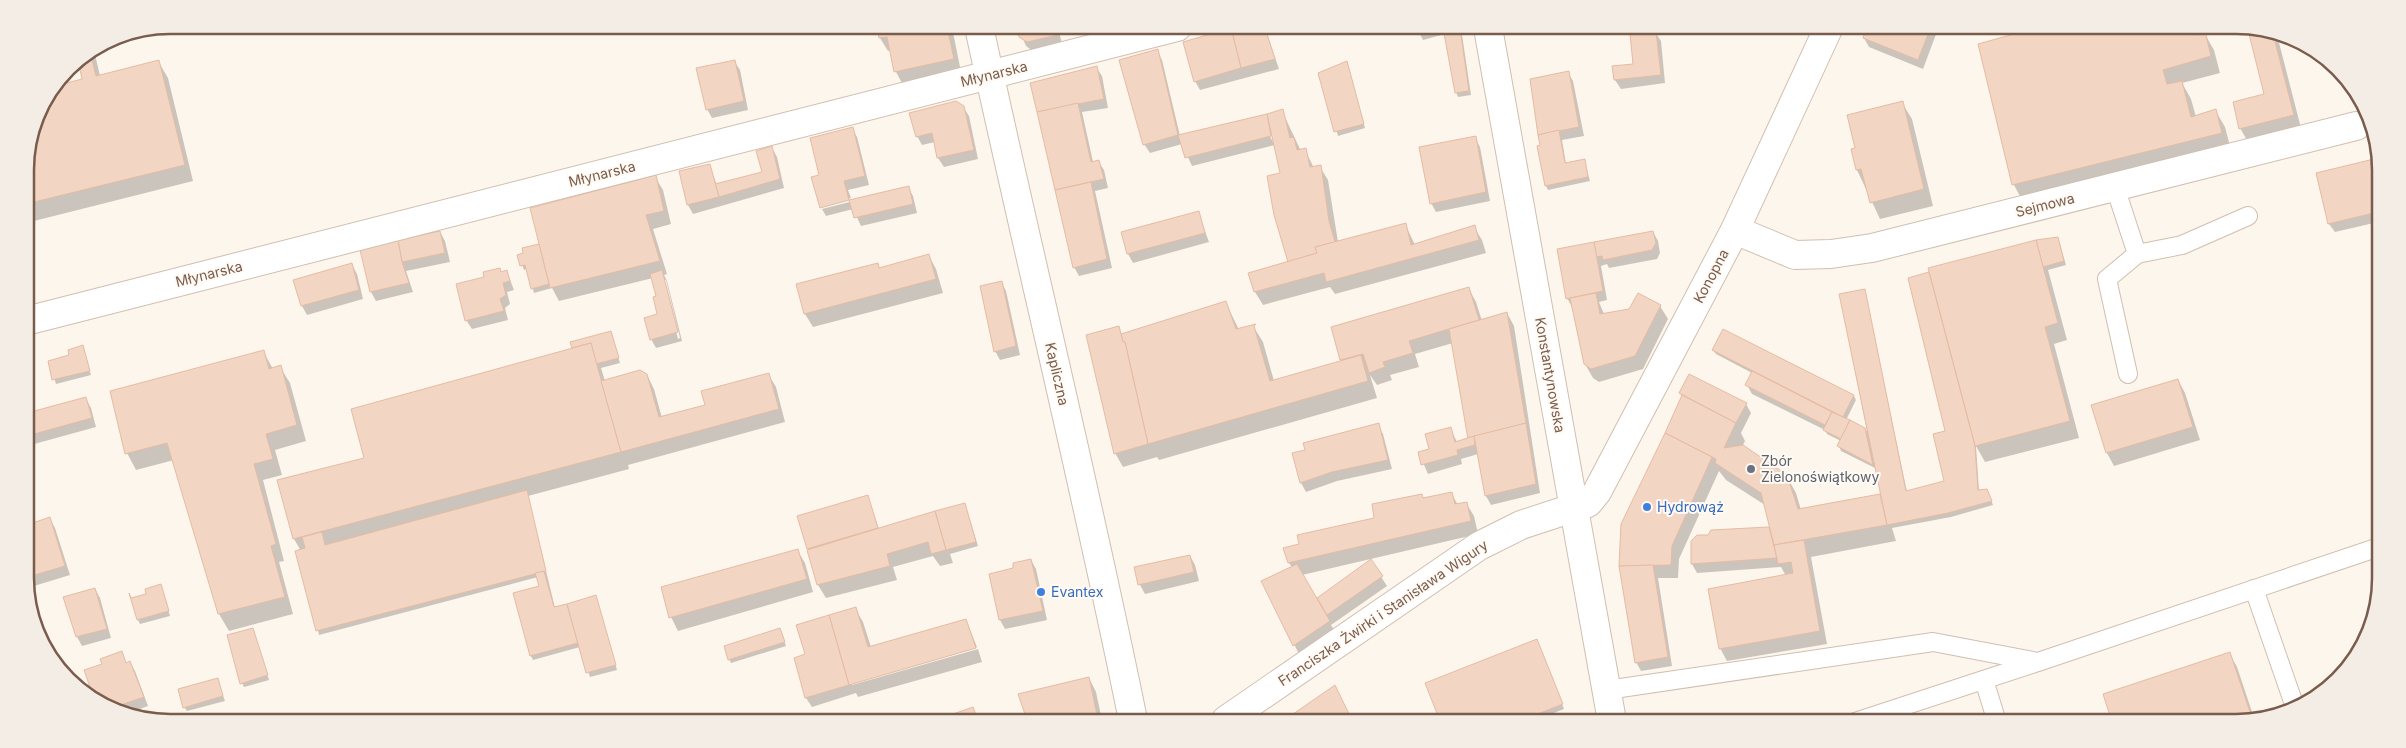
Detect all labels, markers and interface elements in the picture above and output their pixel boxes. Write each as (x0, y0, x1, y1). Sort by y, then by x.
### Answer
street label: Młynarska (959, 57, 1029, 90)
street label: Młynarska (567, 157, 637, 190)
street label: Sejmowa (2014, 189, 2076, 220)
street label: Konopna (1689, 246, 1732, 306)
street label: Młynarska (174, 257, 244, 290)
street label: Konstantynowska (1532, 316, 1569, 434)
street label: Kapliczna (1042, 341, 1073, 407)
place label: Zbór Zielonoświątkowy (1761, 452, 1879, 485)
marker: Zbór Zielonoświątkowy (1745, 463, 1757, 475)
place label: Hydrowąż (1657, 498, 1724, 515)
marker: Hydrowąż (1641, 501, 1653, 513)
street label: Franciszka Żwirki i Stanisława Wigury (1275, 536, 1491, 689)
place label: Evantex (1051, 583, 1104, 600)
marker: Evantex (1035, 586, 1047, 598)

